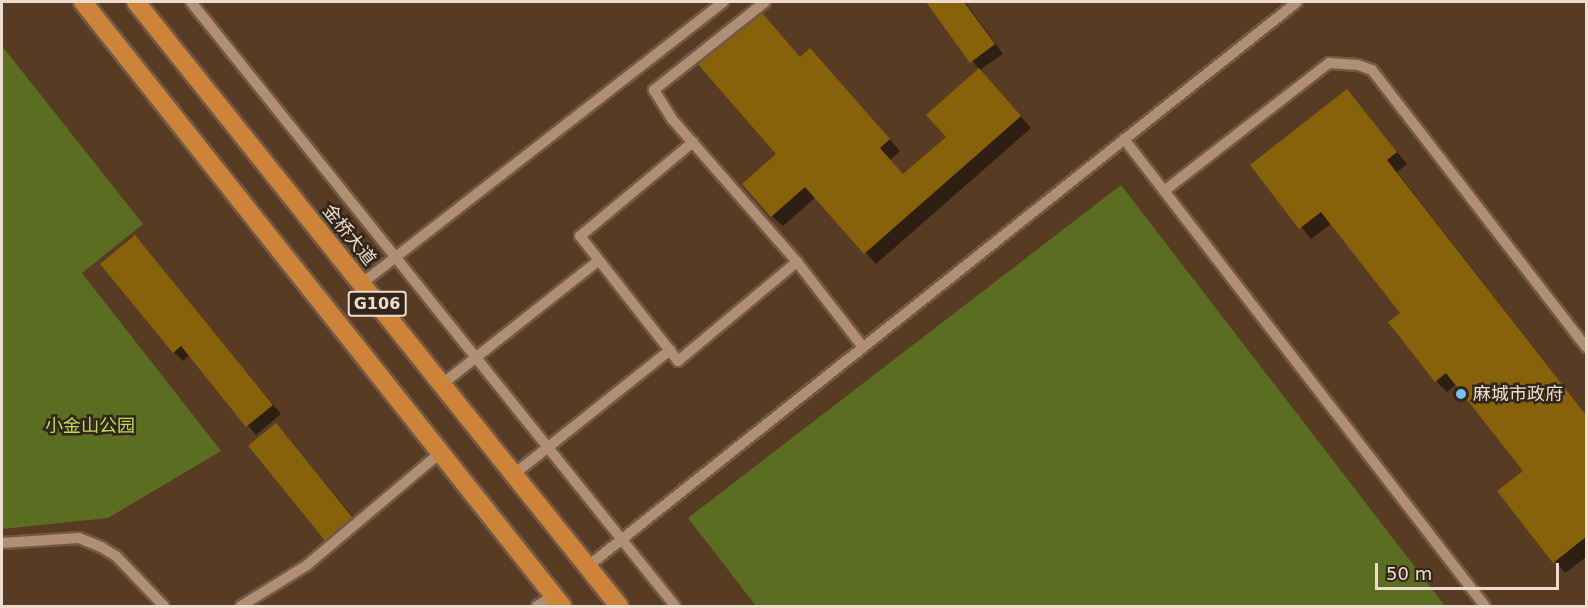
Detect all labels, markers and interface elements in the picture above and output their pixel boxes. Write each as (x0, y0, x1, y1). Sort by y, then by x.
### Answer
street label: 金桥大道 (318, 200, 380, 270)
road number: G106 (347, 291, 407, 317)
place label: 麻城市政府 (1473, 383, 1563, 405)
marker: 麻城市政府 (1454, 387, 1468, 401)
park label: 小金山公园 (45, 415, 135, 437)
scale bar (1378, 551, 1562, 589)
text: 50 m (1386, 563, 1432, 584)

